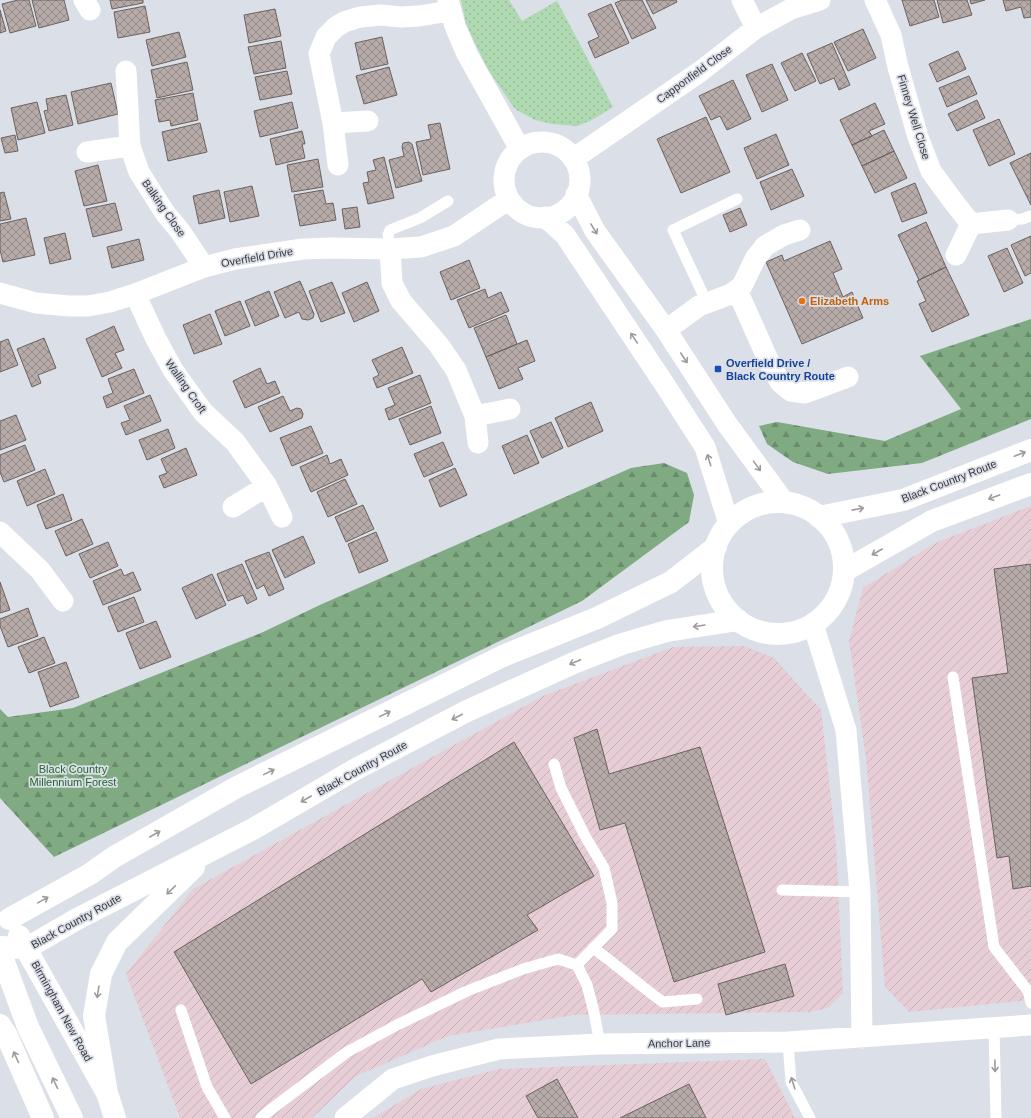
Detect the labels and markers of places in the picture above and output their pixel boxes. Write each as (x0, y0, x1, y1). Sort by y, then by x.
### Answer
place label: Elizabeth Arms (810, 295, 889, 307)
marker: Elizabeth Arms (797, 296, 807, 306)
place label: Overfield Drive / Black Country Route (726, 357, 835, 382)
marker: Overfield Drive / Black Country Route (713, 364, 723, 374)

